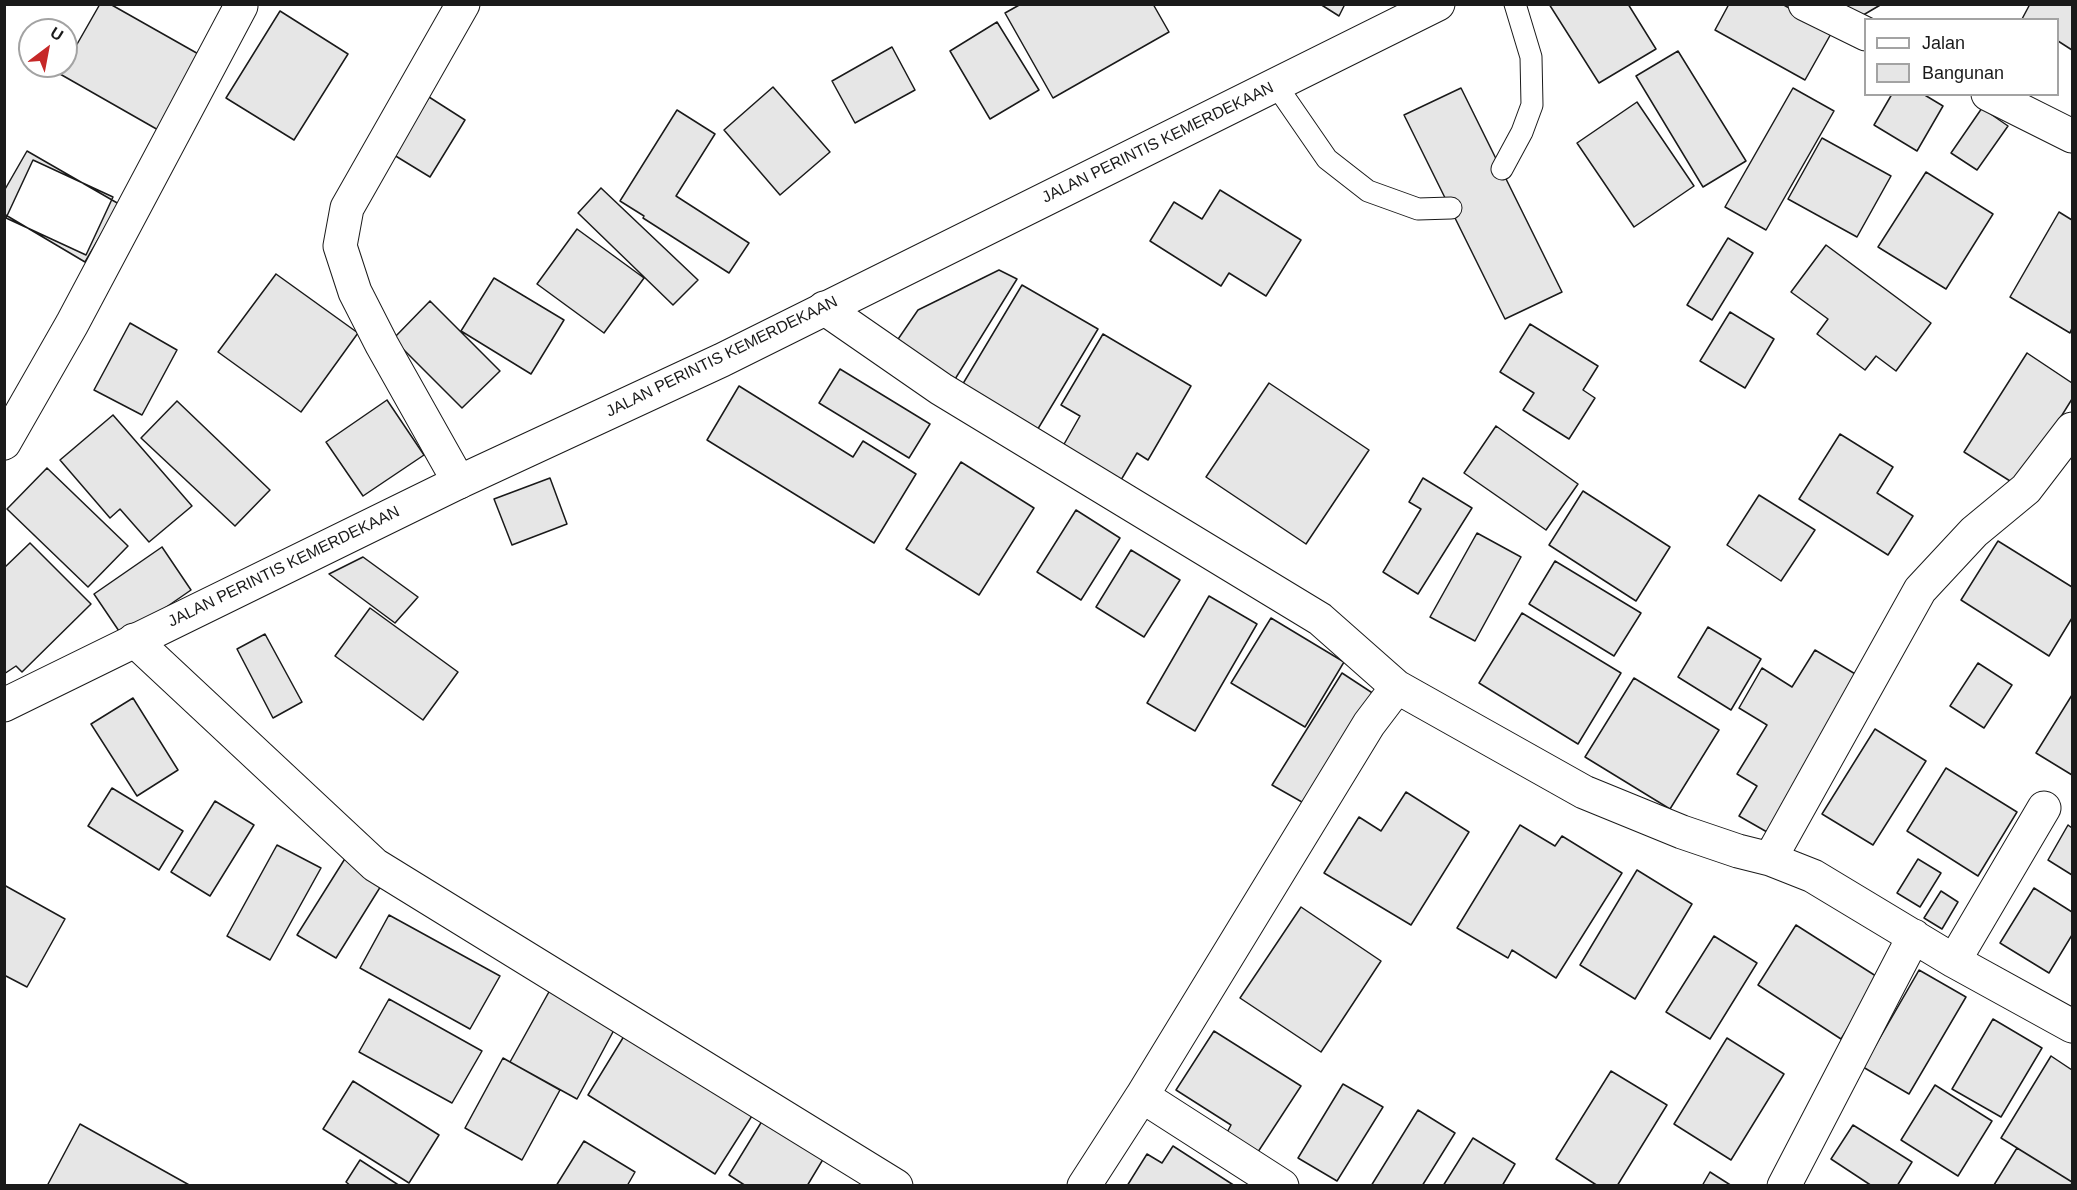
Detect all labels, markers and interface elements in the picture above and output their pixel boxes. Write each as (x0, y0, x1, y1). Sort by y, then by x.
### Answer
north arrow (18, 18, 78, 78)
legend (1864, 18, 2059, 96)
text: U (47, 24, 66, 44)
text: Jalan (1922, 33, 1965, 53)
text: Bangunan (1922, 63, 2004, 83)
street label: JALAN PERINTIS KEMERDEKAAN (1039, 78, 1277, 208)
street label: JALAN PERINTIS KEMERDEKAAN (603, 292, 841, 422)
street label: JALAN PERINTIS KEMERDEKAAN (165, 502, 403, 632)

